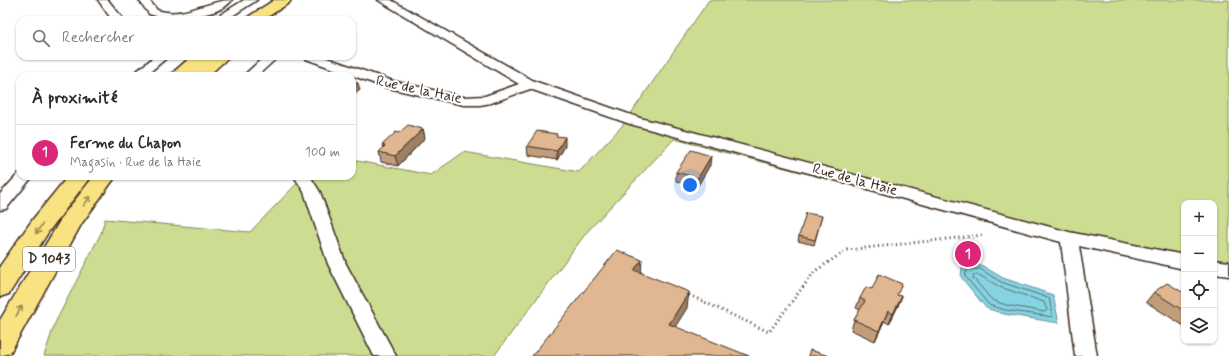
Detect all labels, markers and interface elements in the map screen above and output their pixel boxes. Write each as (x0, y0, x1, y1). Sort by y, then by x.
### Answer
search box (16, 16, 356, 60)
icon: search (30, 27, 52, 49)
text: Rechercher (62, 28, 135, 48)
street label: Rue de la Haie (374, 71, 464, 109)
text: À proximité (32, 87, 117, 109)
text: Ferme du Chapon (70, 134, 182, 154)
text: 1 (42, 144, 48, 161)
text: 100 m (305, 144, 340, 161)
text: Magasin · Rue de la Haie (70, 154, 201, 171)
street label: Rue de la Haie (810, 159, 900, 201)
your location (680, 175, 700, 195)
one-way arrow (83, 195, 91, 206)
map controls (1181, 200, 1217, 344)
button: + (1181, 200, 1217, 236)
one-way arrow (34, 223, 42, 235)
button: − (1181, 236, 1217, 272)
pin: 1 (955, 239, 981, 269)
road number: D 1043 (23, 247, 75, 271)
button: locate (1181, 272, 1217, 308)
one-way arrow (16, 305, 24, 317)
button: layers (1181, 308, 1217, 344)

